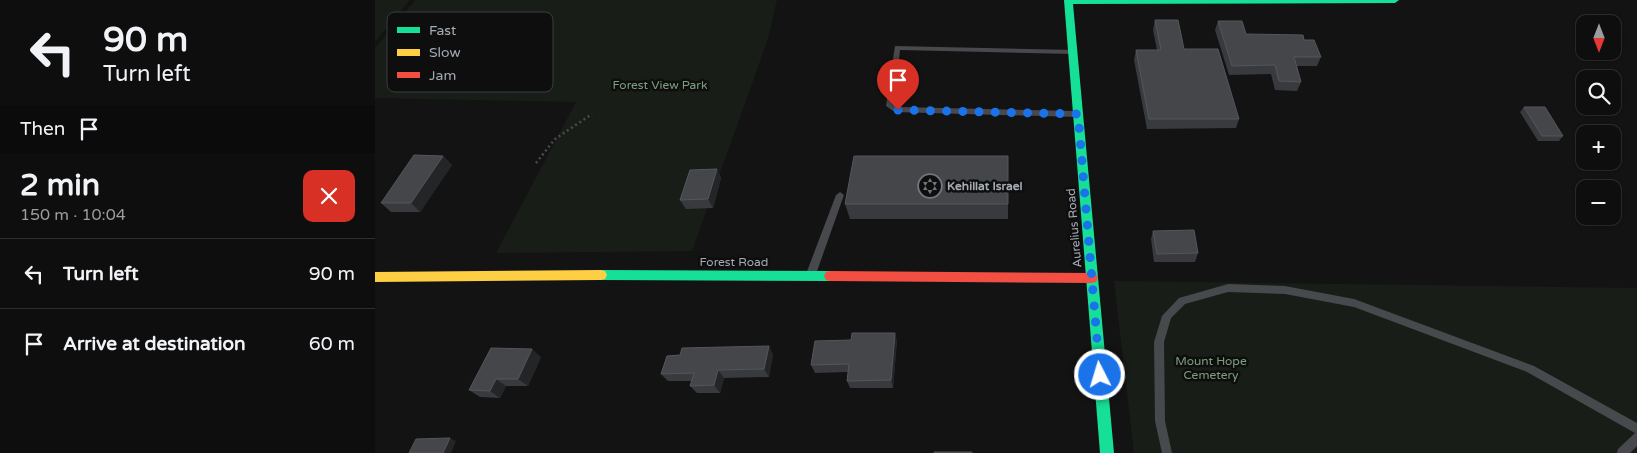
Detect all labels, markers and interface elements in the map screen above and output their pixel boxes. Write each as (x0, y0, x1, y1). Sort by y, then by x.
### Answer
legend (387, 12, 553, 92)
north arrow (1576, 15, 1621, 60)
map controls (1576, 15, 1621, 225)
text: 90 m (103, 19, 188, 61)
icon: left (20, 20, 85, 85)
text: Fast (429, 22, 457, 39)
text: Slow (429, 44, 461, 61)
pin (877, 59, 919, 110)
text: Turn left (103, 61, 191, 87)
icon: arrive (884, 66, 912, 94)
text: Jam (429, 67, 456, 84)
button: search (1576, 70, 1621, 115)
park label: Forest View Park (613, 78, 708, 92)
icon: arrive (75, 115, 103, 143)
text: Then (20, 118, 65, 140)
button: + (1576, 125, 1621, 170)
text: 2 min (20, 167, 100, 204)
button: close (303, 170, 355, 222)
synagogue icon: Kehillat Israel (917, 173, 943, 199)
place label: Kehillat Israel (947, 179, 1023, 193)
button: − (1576, 180, 1621, 225)
street label: Aurelius Road (1064, 188, 1084, 268)
text: 150 m · 10:04 (20, 205, 126, 225)
street label: Forest Road (700, 255, 768, 269)
icon: left (20, 260, 48, 288)
text: Turn left (63, 263, 139, 285)
text: 90 m (309, 263, 355, 285)
icon: arrive (20, 330, 48, 358)
text: Arrive at destination (63, 333, 246, 355)
text: 60 m (309, 333, 355, 355)
position arrow (1073, 348, 1125, 400)
park label: Mount Hope Cemetery (1175, 354, 1247, 382)

